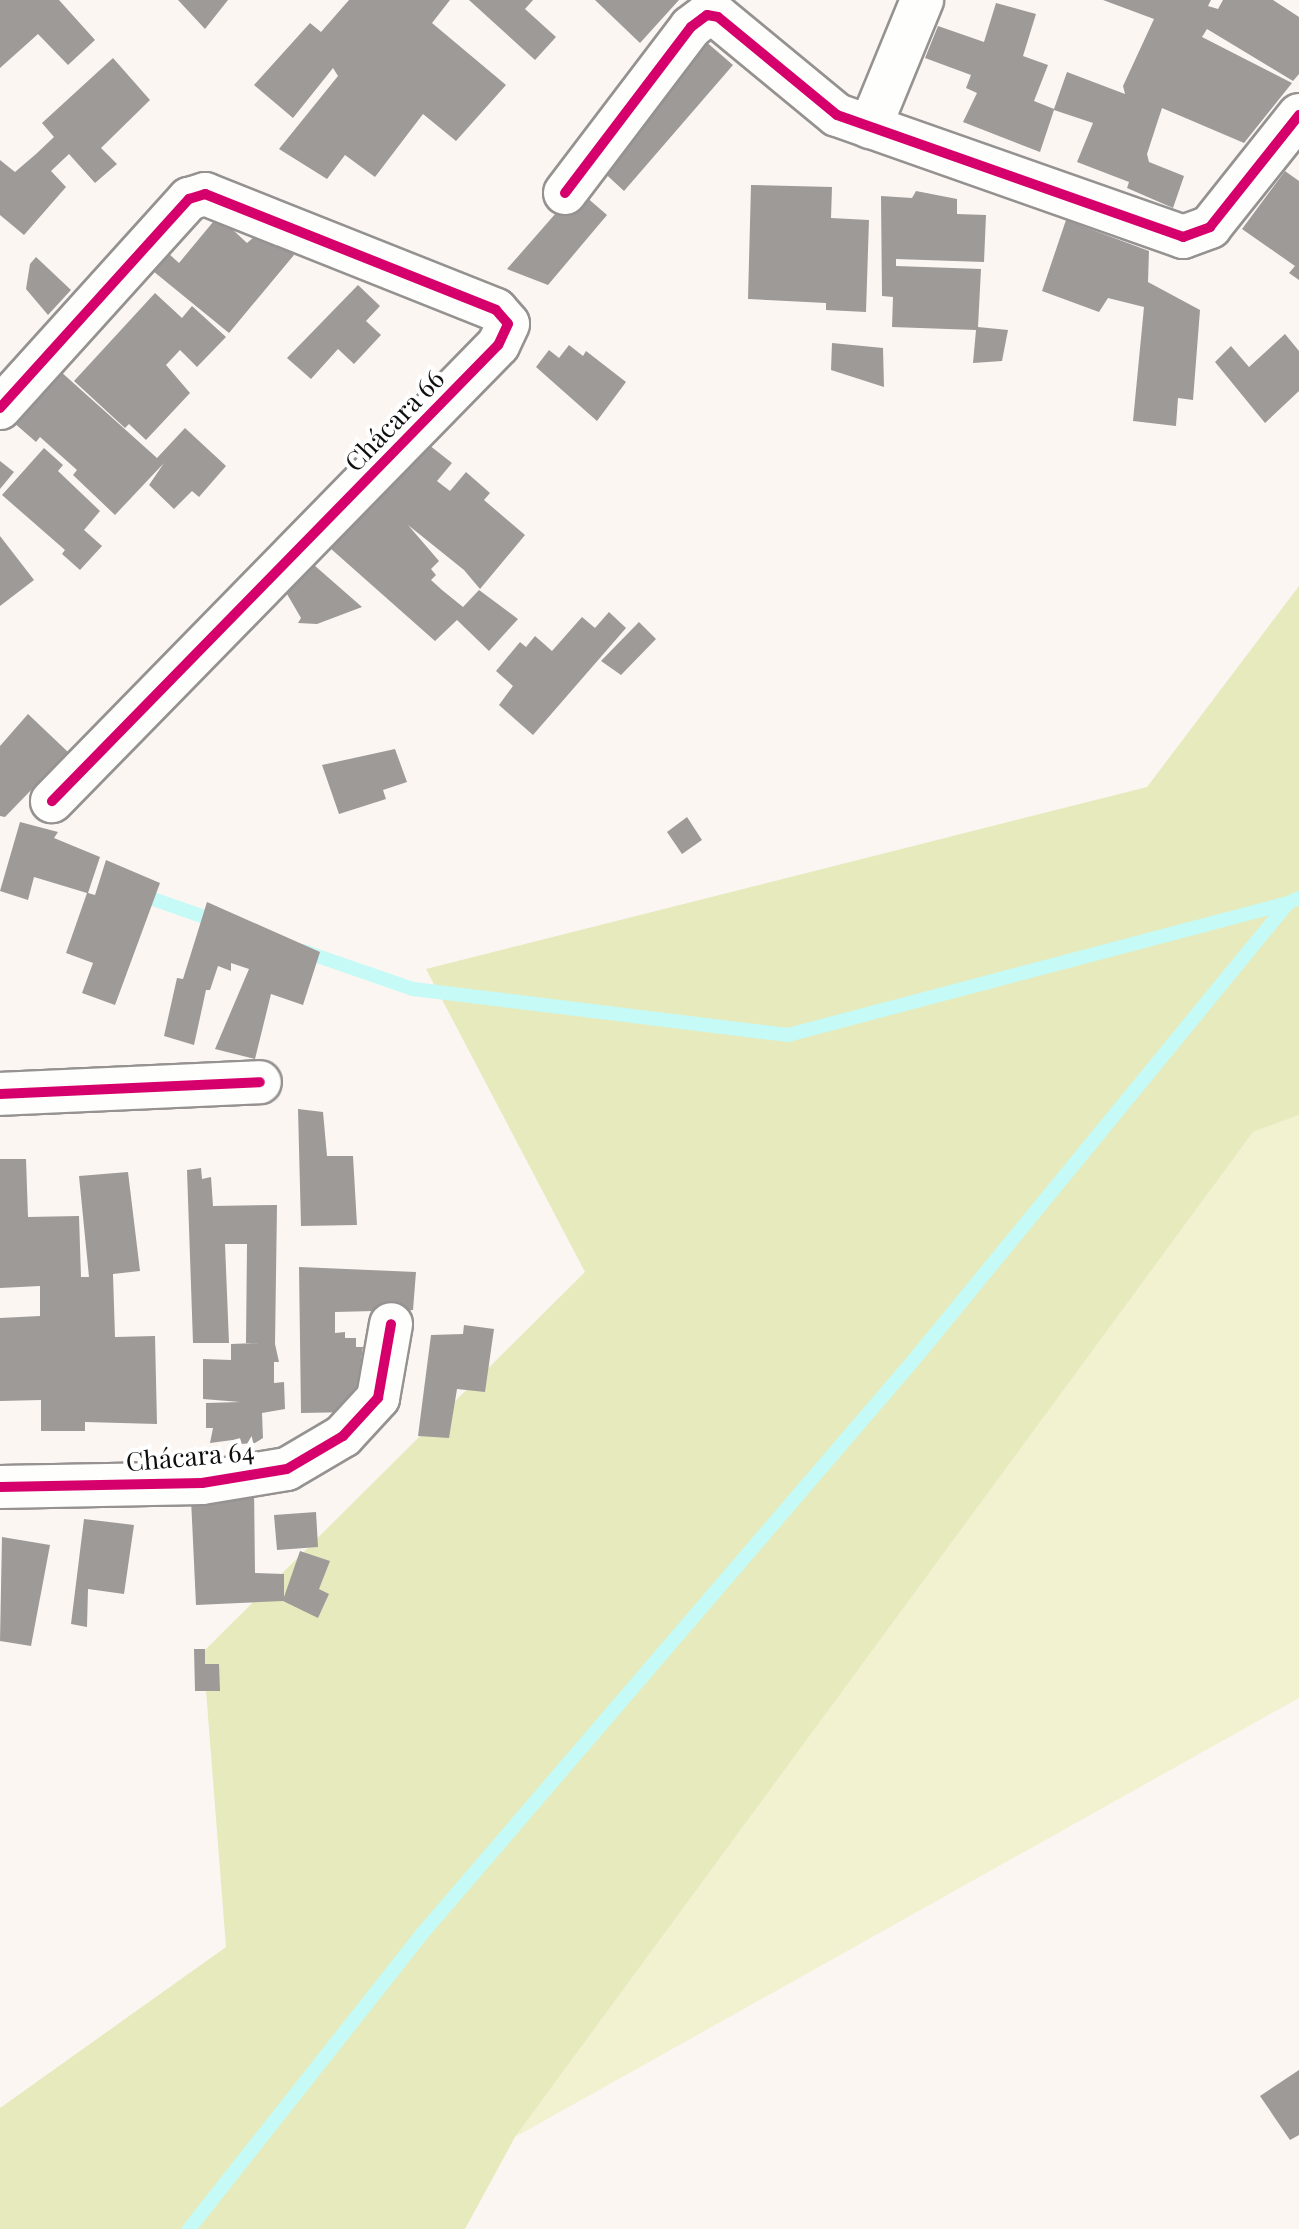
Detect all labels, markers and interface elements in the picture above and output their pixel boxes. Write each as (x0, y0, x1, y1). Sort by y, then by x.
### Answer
street label: Chácara 66 (338, 363, 450, 477)
street label: Chácara 64 (124, 1435, 256, 1477)

